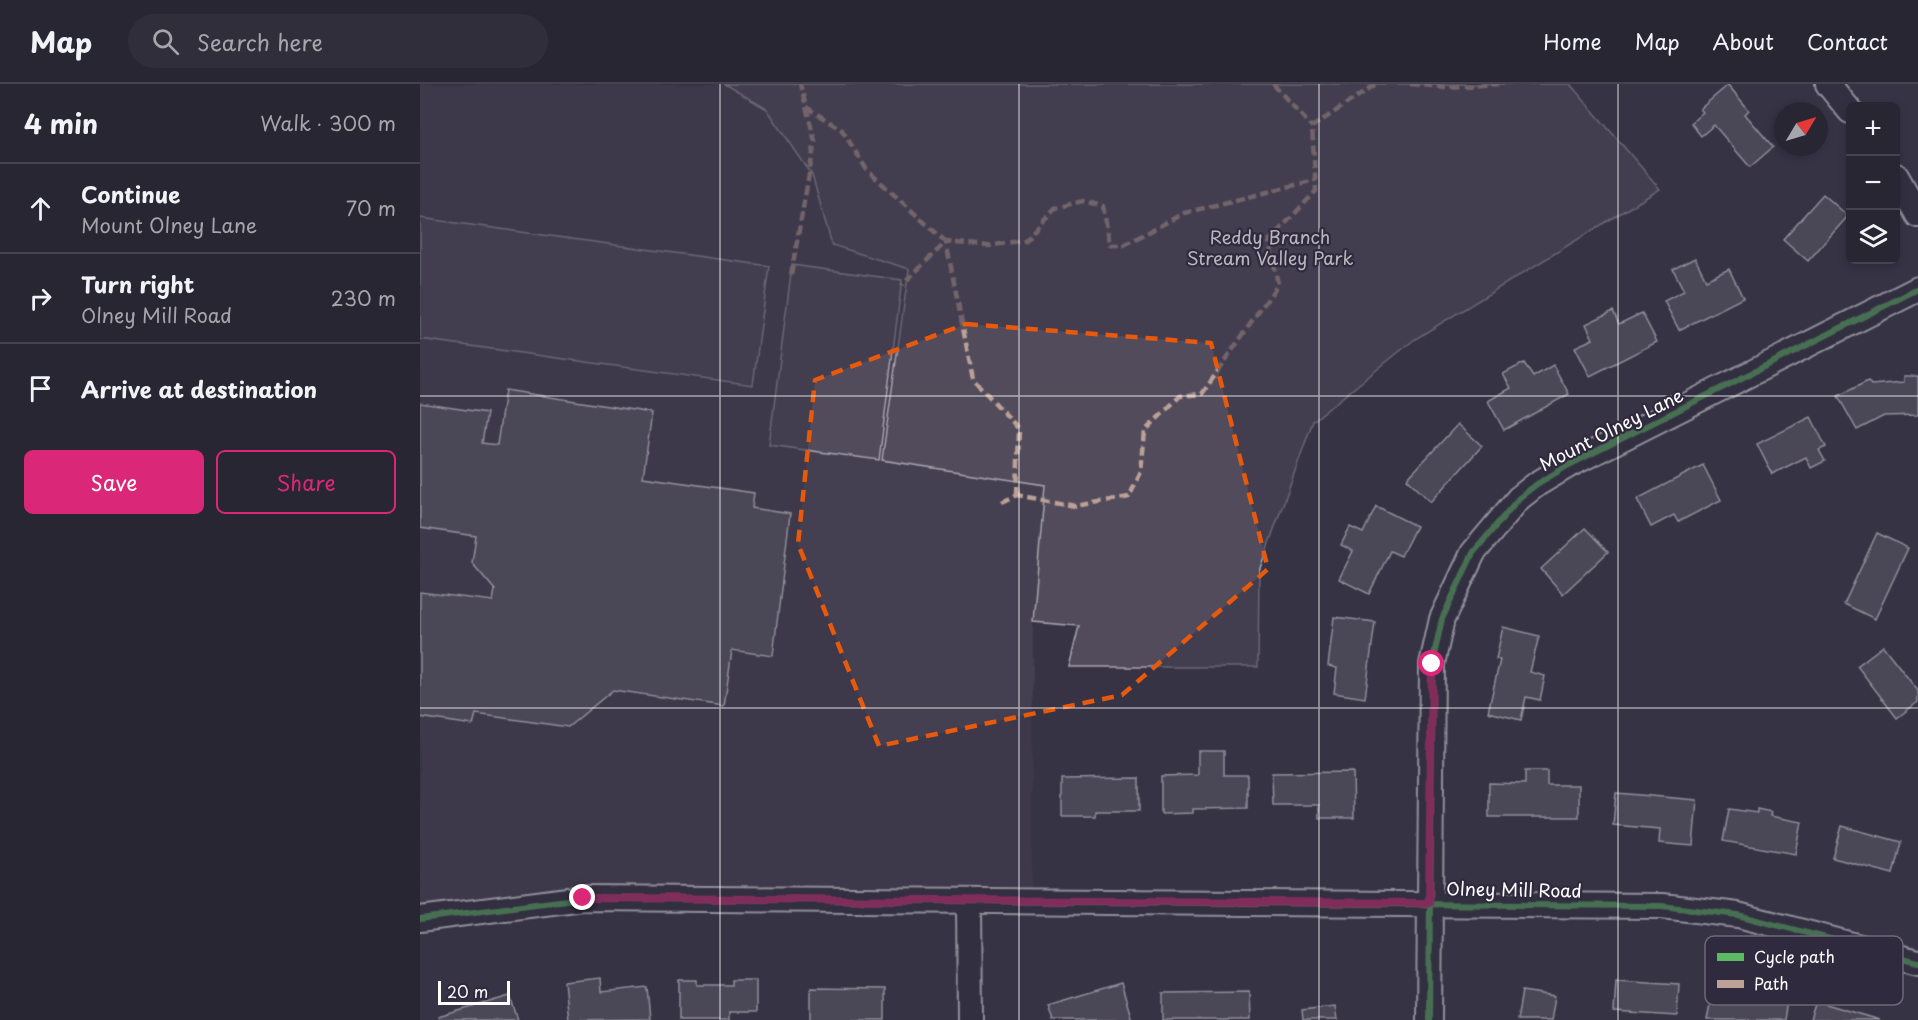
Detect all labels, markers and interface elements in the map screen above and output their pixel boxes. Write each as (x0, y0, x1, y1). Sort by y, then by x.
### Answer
search box (128, 14, 548, 68)
text: Map (30, 20, 92, 63)
icon: search (149, 25, 182, 58)
text: Search here (197, 25, 323, 58)
text: Home (1543, 25, 1602, 57)
text: Map (1635, 25, 1680, 57)
text: About (1713, 25, 1774, 57)
text: Contact (1807, 25, 1888, 57)
north arrow (1774, 102, 1828, 156)
map controls (1846, 102, 1900, 264)
button: + (1846, 102, 1900, 156)
text: 4 min (24, 104, 98, 143)
text: Walk · 300 m (260, 108, 396, 138)
button: − (1846, 156, 1900, 210)
text: Continue (81, 177, 180, 210)
icon: ahead (24, 192, 57, 225)
text: 70 m (346, 193, 396, 223)
text: Mount Olney Lane (81, 210, 257, 240)
button: layers (1846, 210, 1900, 264)
park label: Reddy Branch Stream Valley Park (1187, 223, 1353, 271)
text: Turn right (81, 267, 194, 300)
icon: right (24, 282, 57, 315)
text: 230 m (331, 283, 396, 313)
text: Olney Mill Road (81, 300, 232, 330)
icon: arrive (24, 372, 57, 405)
text: Arrive at destination (81, 372, 317, 405)
street label: Mount Olney Lane (1534, 381, 1688, 477)
button: Save (24, 450, 204, 514)
button: Share (216, 450, 396, 514)
route start (1418, 650, 1444, 676)
street label: Olney Mill Road (1446, 874, 1582, 904)
route end (569, 884, 595, 910)
legend (1705, 936, 1903, 1005)
text: Cycle path (1754, 944, 1835, 968)
text: Path (1754, 971, 1789, 995)
scale bar (438, 978, 510, 1006)
text: 20 m (447, 979, 488, 1003)

